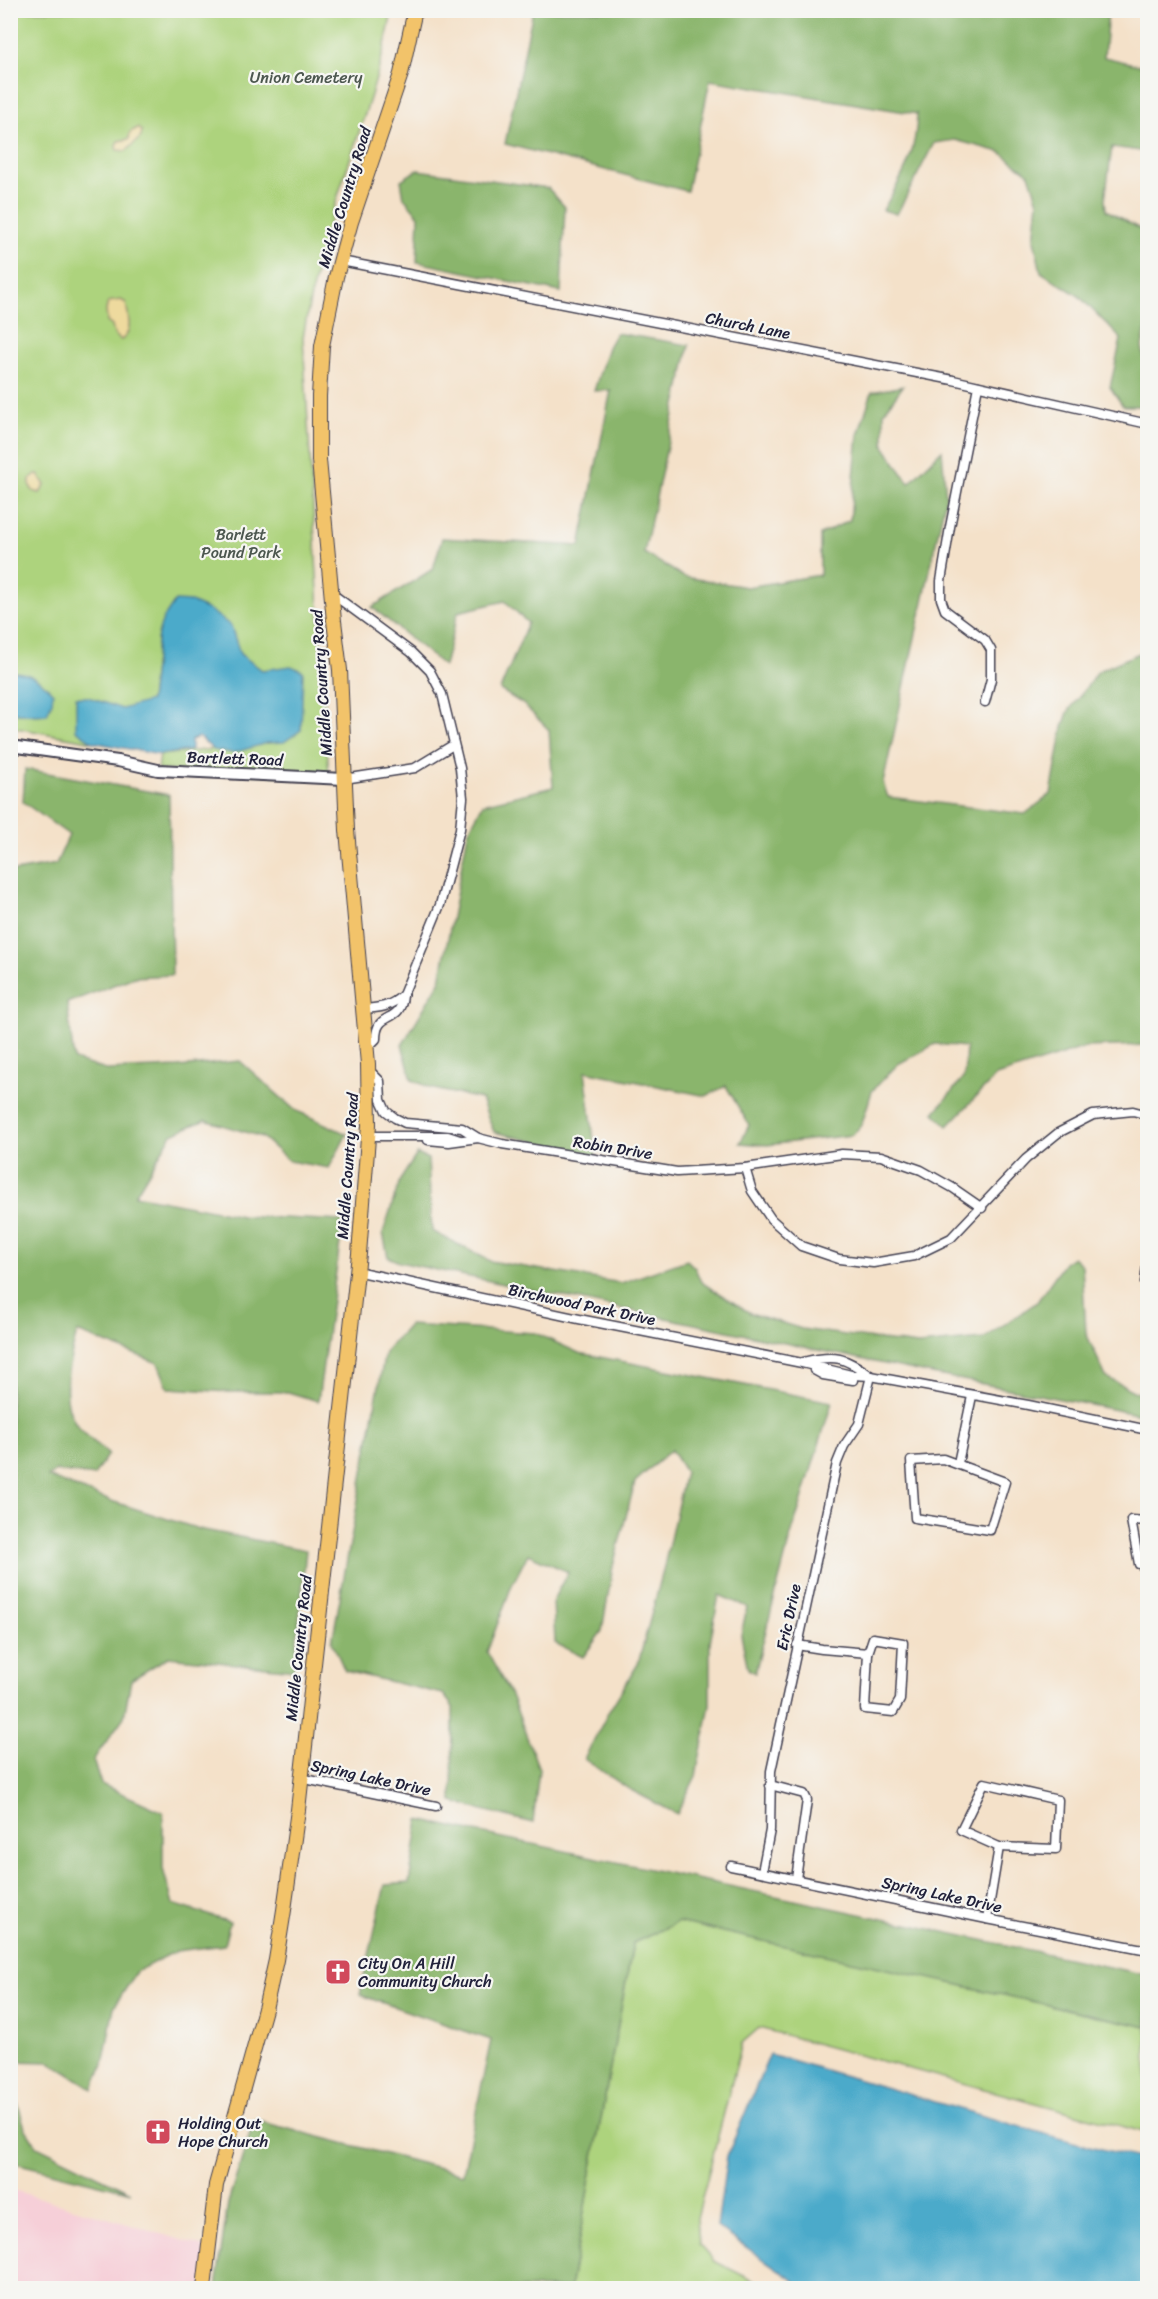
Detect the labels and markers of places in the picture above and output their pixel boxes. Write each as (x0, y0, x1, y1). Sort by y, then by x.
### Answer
place label: City On A Hill Community Church (358, 1949, 492, 1996)
church icon: City On A Hill Community Church (323, 1957, 353, 1987)
place label: Holding Out Hope Church (178, 2109, 268, 2156)
church icon: Holding Out Hope Church (143, 2117, 173, 2147)

